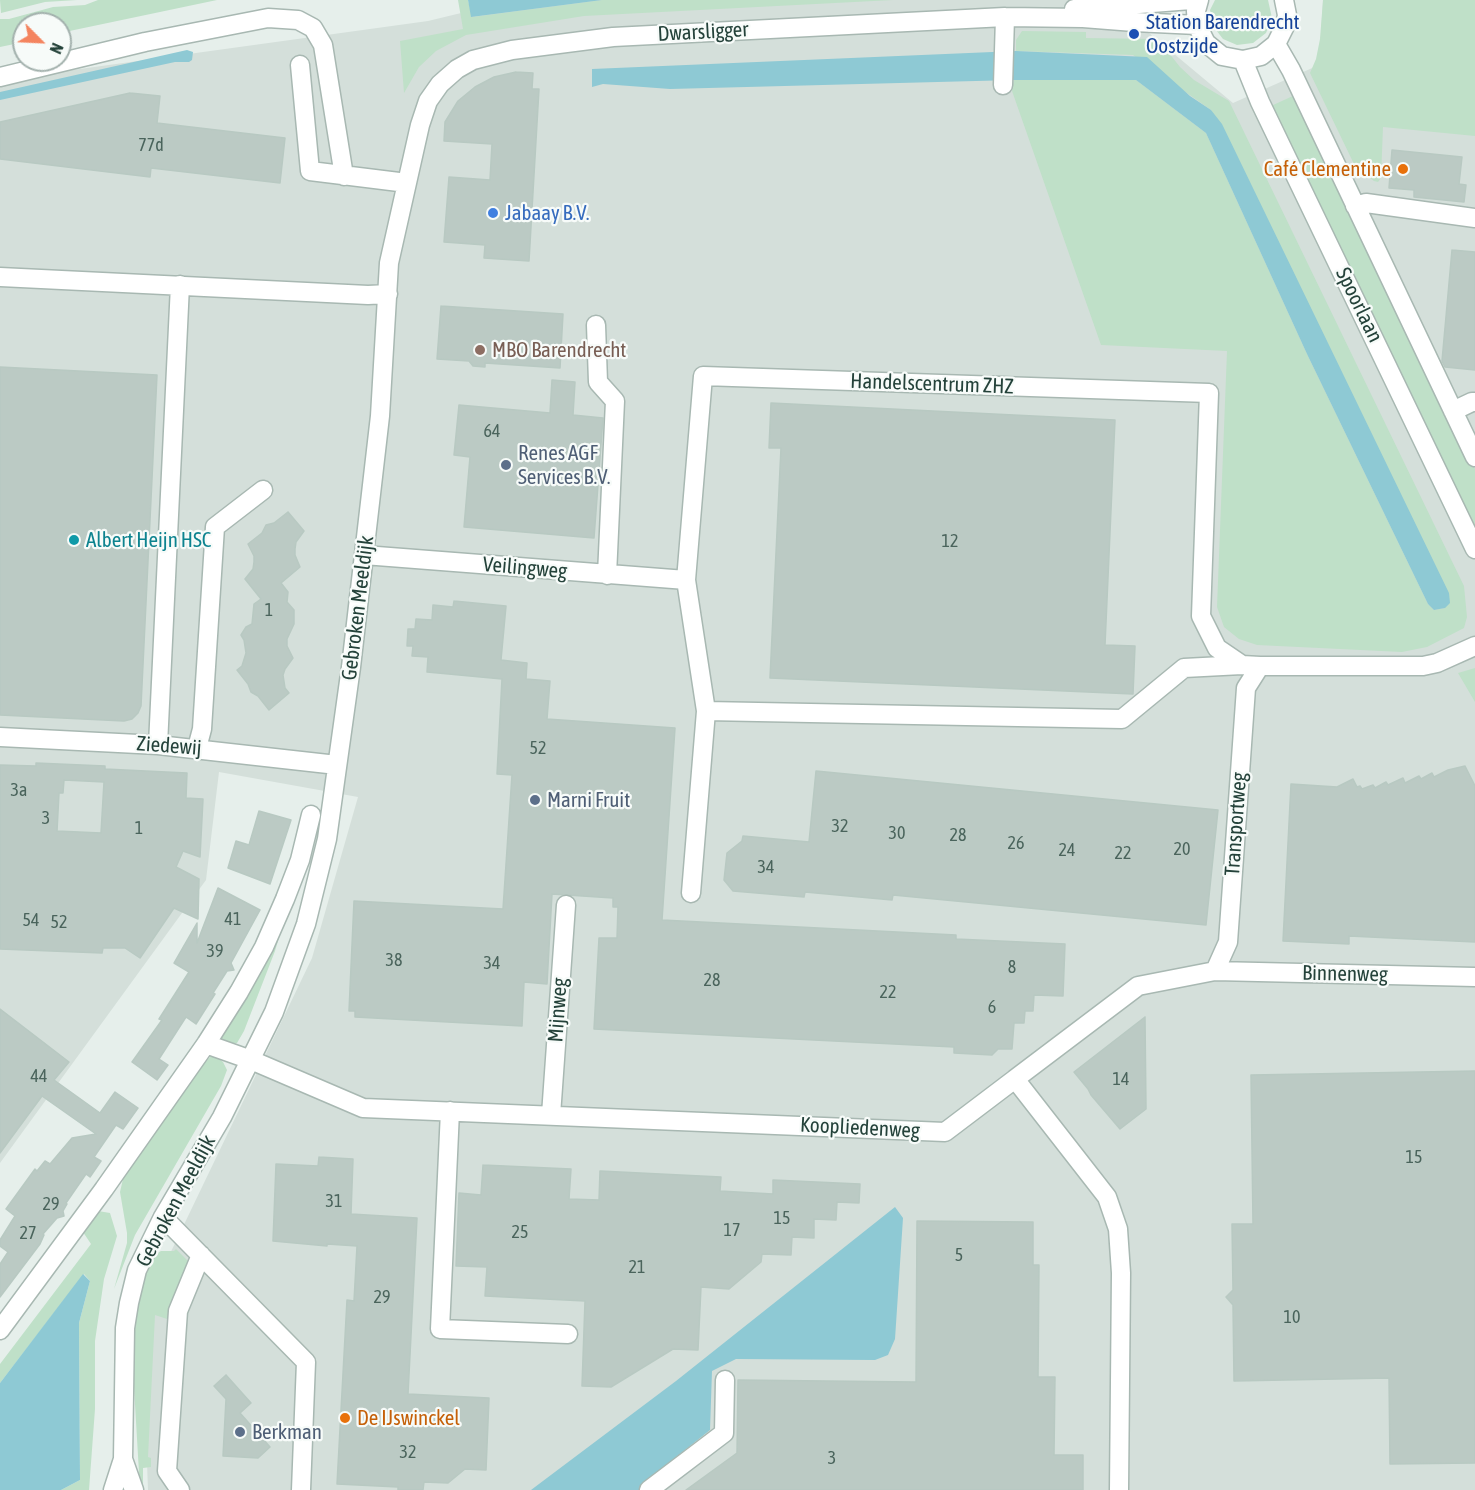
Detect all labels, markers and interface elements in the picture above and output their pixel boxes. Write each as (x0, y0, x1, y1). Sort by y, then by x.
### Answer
place label: Station Barendrecht Oostzijde (1146, 9, 1300, 59)
north arrow (12, 12, 72, 72)
street label: Dwarsligger (657, 17, 749, 47)
marker: Station Barendrecht Oostzijde (1127, 27, 1141, 41)
text: N (46, 41, 67, 56)
house number: 77d (138, 134, 164, 156)
place label: Café Clementine (1264, 156, 1391, 182)
marker: Café Clementine (1396, 162, 1410, 176)
place label: Jabaay B.V. (505, 200, 589, 226)
marker: Jabaay B.V. (486, 206, 500, 220)
street label: Spoorlaan (1330, 264, 1388, 346)
place label: MBO Barendrecht (492, 337, 626, 363)
marker: MBO Barendrecht (473, 343, 487, 357)
street label: Handelscentrum ZHZ (850, 369, 1014, 399)
house number: 64 (484, 420, 500, 442)
place label: Renes AGF Services B.V. (518, 440, 611, 490)
marker: Renes AGF Services B.V. (499, 458, 513, 472)
place label: Albert Heijn HSC (86, 527, 211, 553)
house number: 12 (942, 530, 958, 552)
marker: Albert Heijn HSC (67, 533, 81, 547)
street label: Gebroken Meeldijk (337, 534, 379, 682)
street label: Veilingweg (482, 552, 568, 584)
house number: 1 (265, 599, 273, 621)
street label: Ziedewij (136, 731, 202, 761)
house number: 52 (530, 737, 546, 759)
street label: Transportweg (1220, 771, 1252, 877)
house number: 3a (11, 779, 27, 801)
place label: Marni Fruit (547, 787, 630, 813)
marker: Marni Fruit (528, 793, 542, 807)
house number: 3 (42, 807, 50, 829)
house number: 32 (832, 815, 848, 837)
house number: 1 (135, 817, 143, 839)
house number: 30 (889, 822, 905, 844)
house number: 28 (950, 824, 966, 846)
house number: 26 (1008, 832, 1024, 854)
house number: 20 (1174, 838, 1190, 860)
house number: 24 (1059, 839, 1075, 861)
house number: 22 (1115, 842, 1131, 864)
house number: 34 (758, 856, 774, 878)
house number: 41 (225, 908, 241, 930)
house number: 54 (23, 909, 39, 931)
house number: 52 (51, 911, 67, 933)
house number: 39 (207, 940, 223, 962)
house number: 38 (386, 949, 402, 971)
house number: 34 (484, 952, 500, 974)
house number: 8 (1008, 956, 1016, 978)
street label: Binnenweg (1302, 961, 1388, 987)
house number: 28 (704, 969, 720, 991)
street label: Mijnweg (543, 977, 573, 1043)
house number: 22 (880, 981, 896, 1003)
house number: 6 (988, 996, 996, 1018)
house number: 44 (31, 1065, 47, 1087)
house number: 14 (1113, 1068, 1129, 1090)
street label: Koopliedenweg (799, 1112, 921, 1144)
street label: Gebroken Meeldijk (131, 1131, 221, 1271)
house number: 15 (1406, 1146, 1422, 1168)
house number: 31 (326, 1190, 342, 1212)
house number: 29 (43, 1193, 59, 1215)
house number: 15 (774, 1207, 790, 1229)
house number: 17 (724, 1219, 740, 1241)
house number: 25 (512, 1221, 528, 1243)
house number: 27 (20, 1222, 36, 1244)
house number: 5 (955, 1244, 963, 1266)
house number: 21 (629, 1256, 645, 1278)
house number: 29 (374, 1286, 390, 1308)
house number: 10 (1284, 1306, 1300, 1328)
place label: De IJswinckel (357, 1405, 460, 1431)
marker: De IJswinckel (338, 1411, 352, 1425)
place label: Berkman (252, 1419, 322, 1445)
marker: Berkman (233, 1425, 247, 1439)
house number: 32 (400, 1441, 416, 1463)
house number: 3 (828, 1447, 836, 1469)

